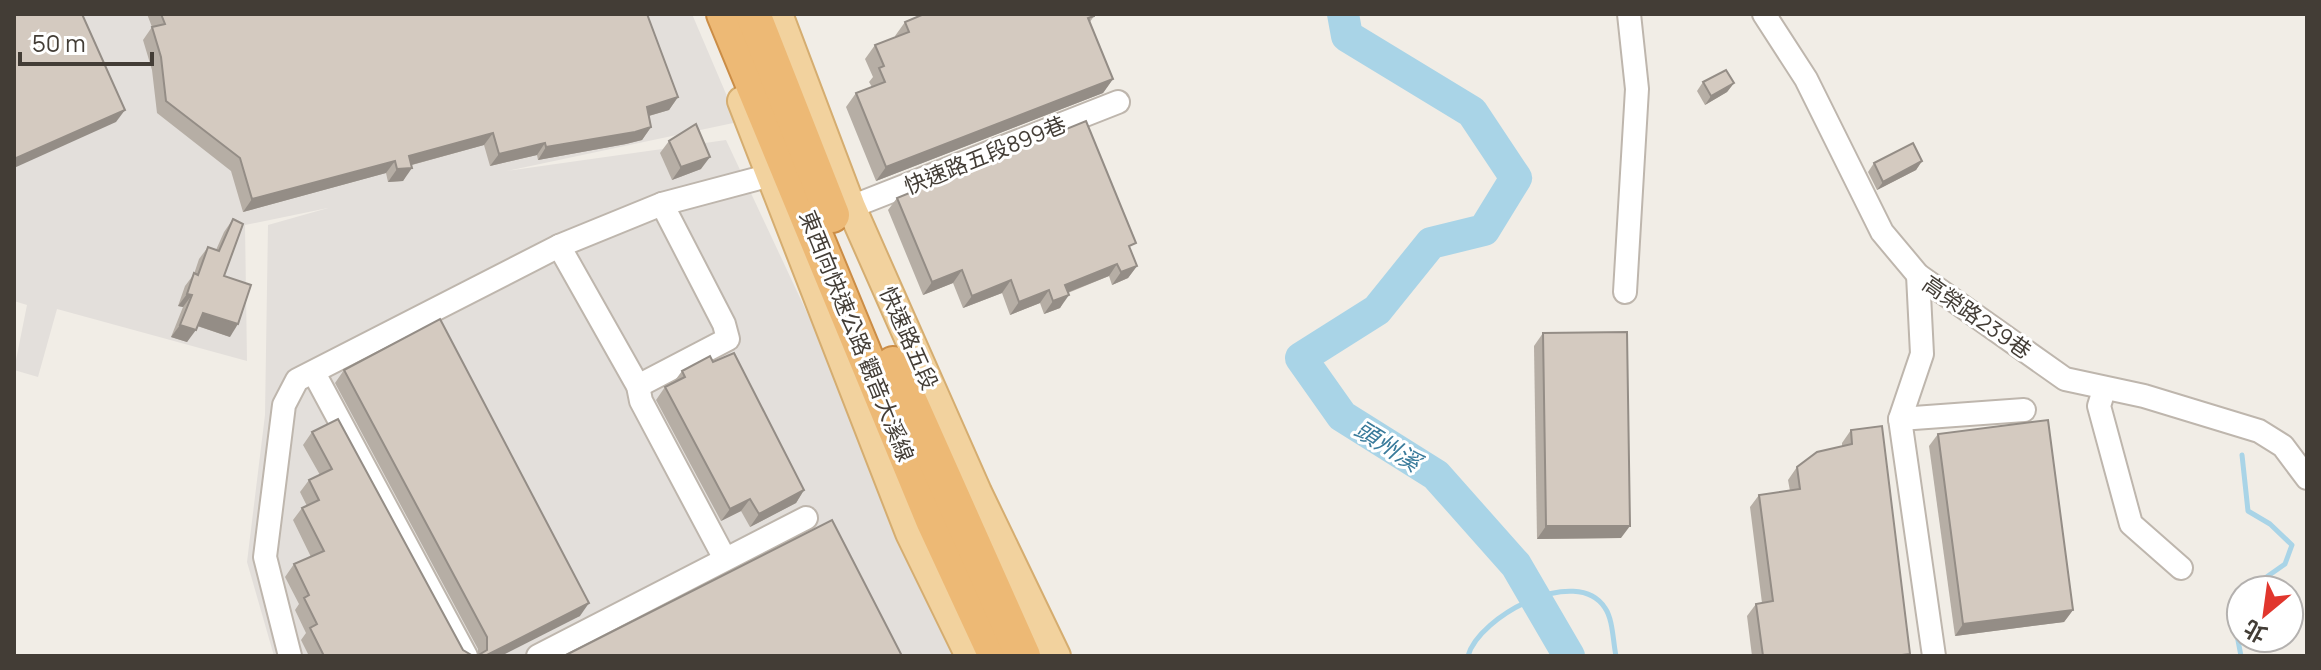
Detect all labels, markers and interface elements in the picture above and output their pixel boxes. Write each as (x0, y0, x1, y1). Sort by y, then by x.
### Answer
scale bar (20, 16, 152, 66)
text: 50 m (32, 26, 86, 59)
street label: 快速路五段899巷 (900, 109, 1070, 201)
street label: 東西向快速公路 觀音大溪線 (793, 206, 921, 466)
street label: 高榮路239巷 (1917, 268, 2037, 366)
street label: 快速路五段 (873, 282, 945, 394)
water label: 頭州溪 (1349, 412, 1430, 480)
north arrow (2225, 574, 2305, 654)
text: 北 (2238, 613, 2272, 650)

